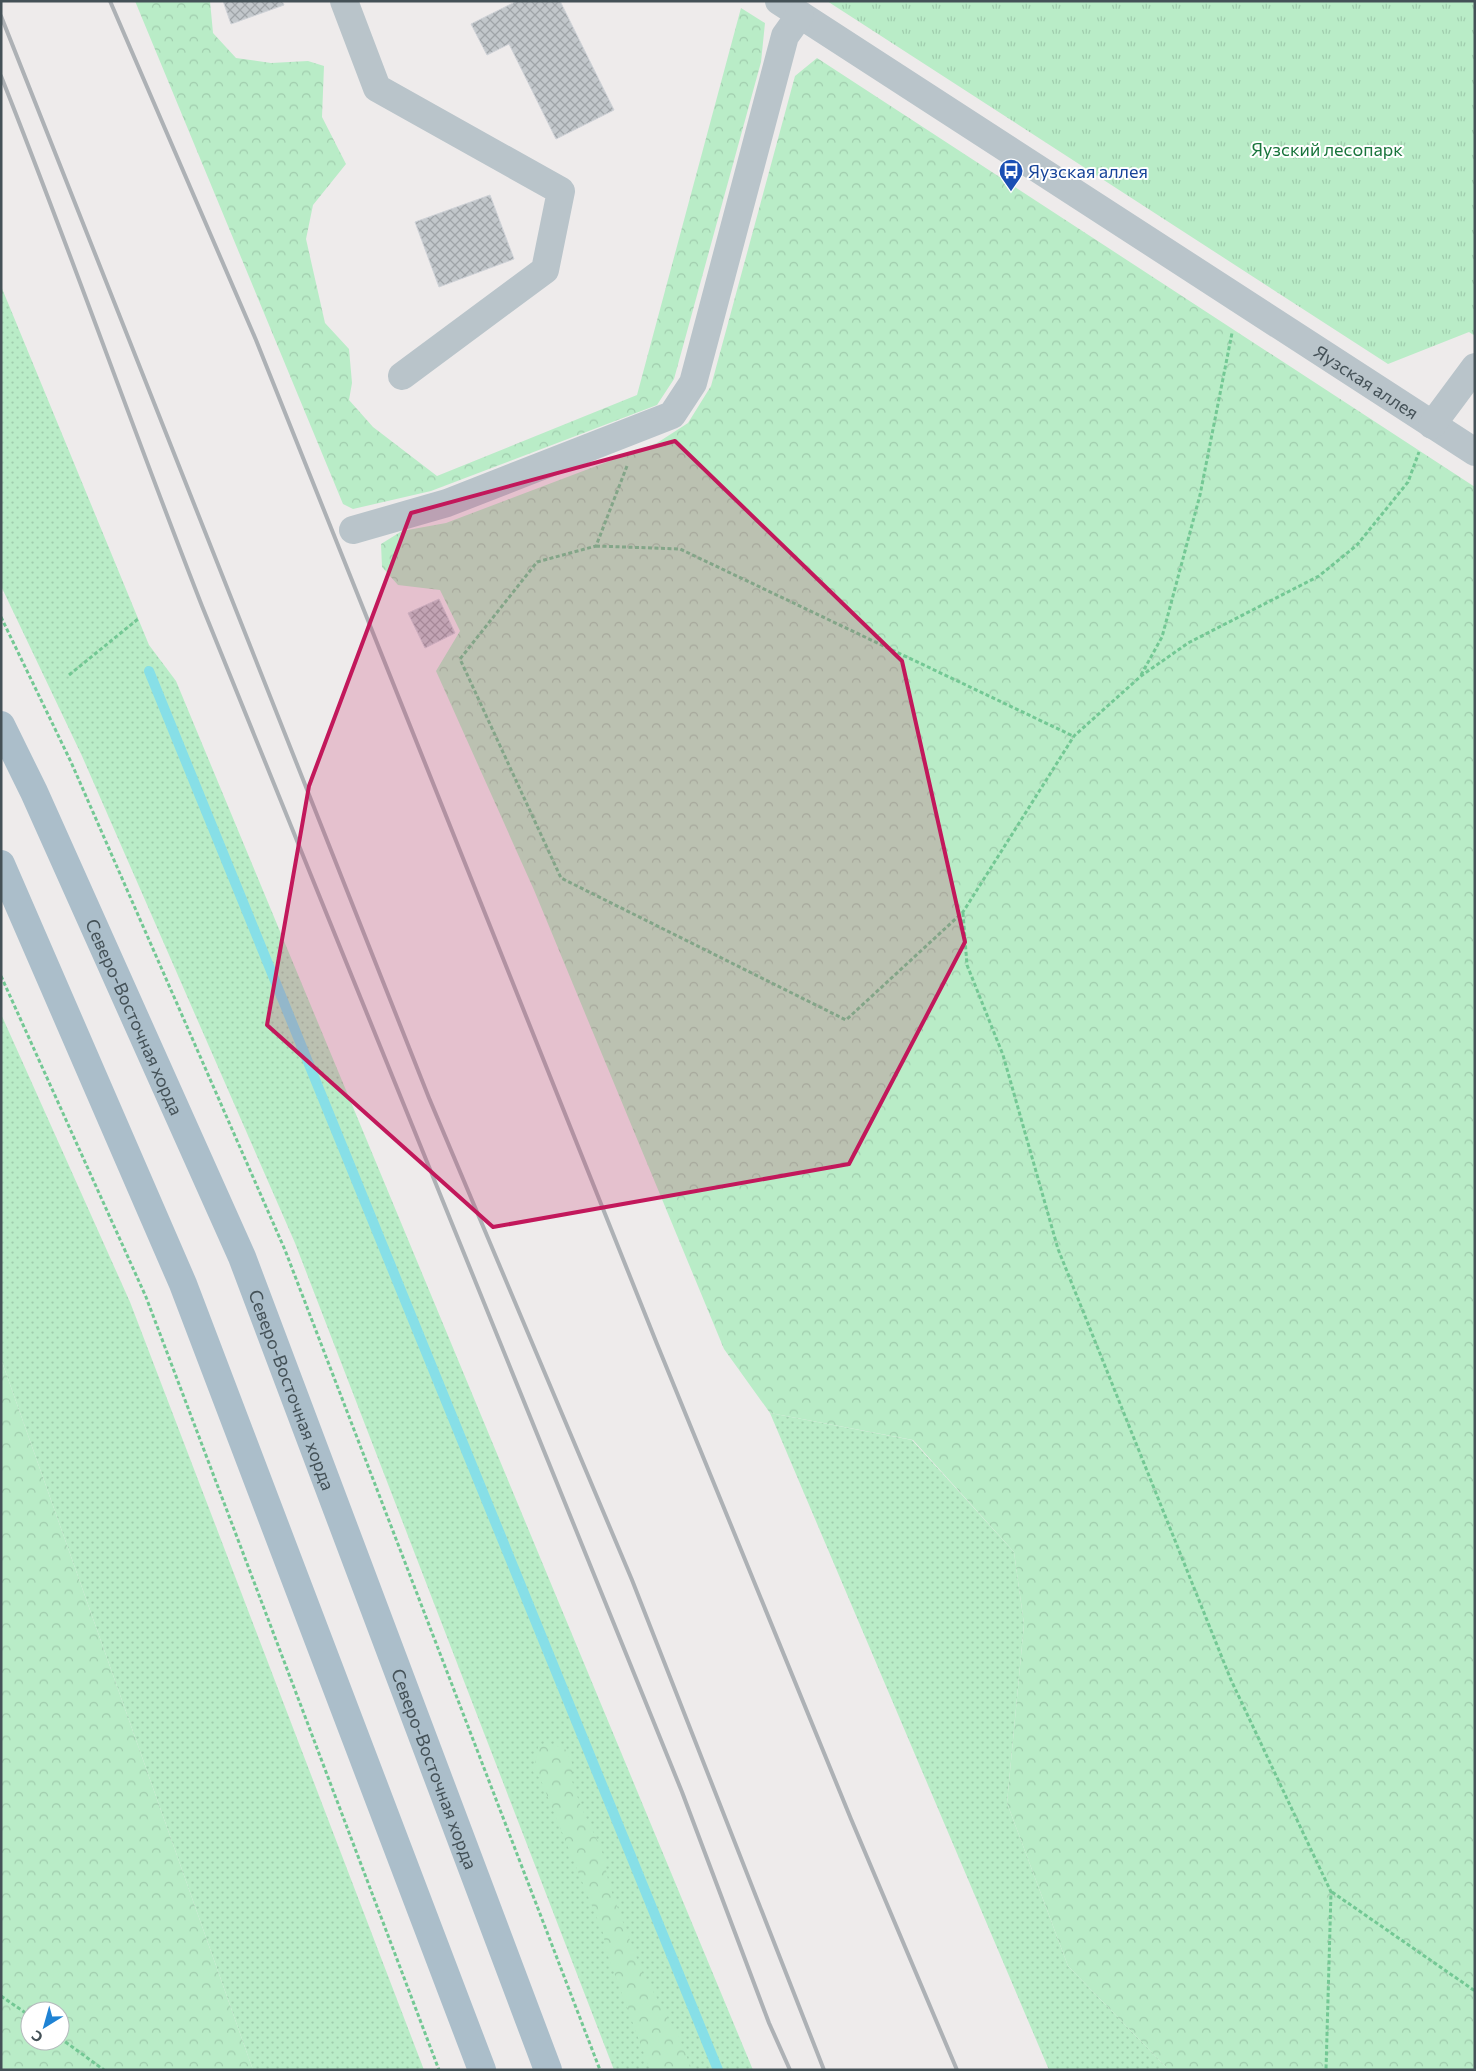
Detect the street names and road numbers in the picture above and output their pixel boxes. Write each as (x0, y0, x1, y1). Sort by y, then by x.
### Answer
street label: Яузская аллея (1310, 340, 1423, 424)
street label: Северо-Восточная хорда (81, 915, 188, 1118)
street label: Северо-Восточная хорда (244, 1286, 340, 1493)
street label: Северо-Восточная хорда (387, 1665, 482, 1872)

